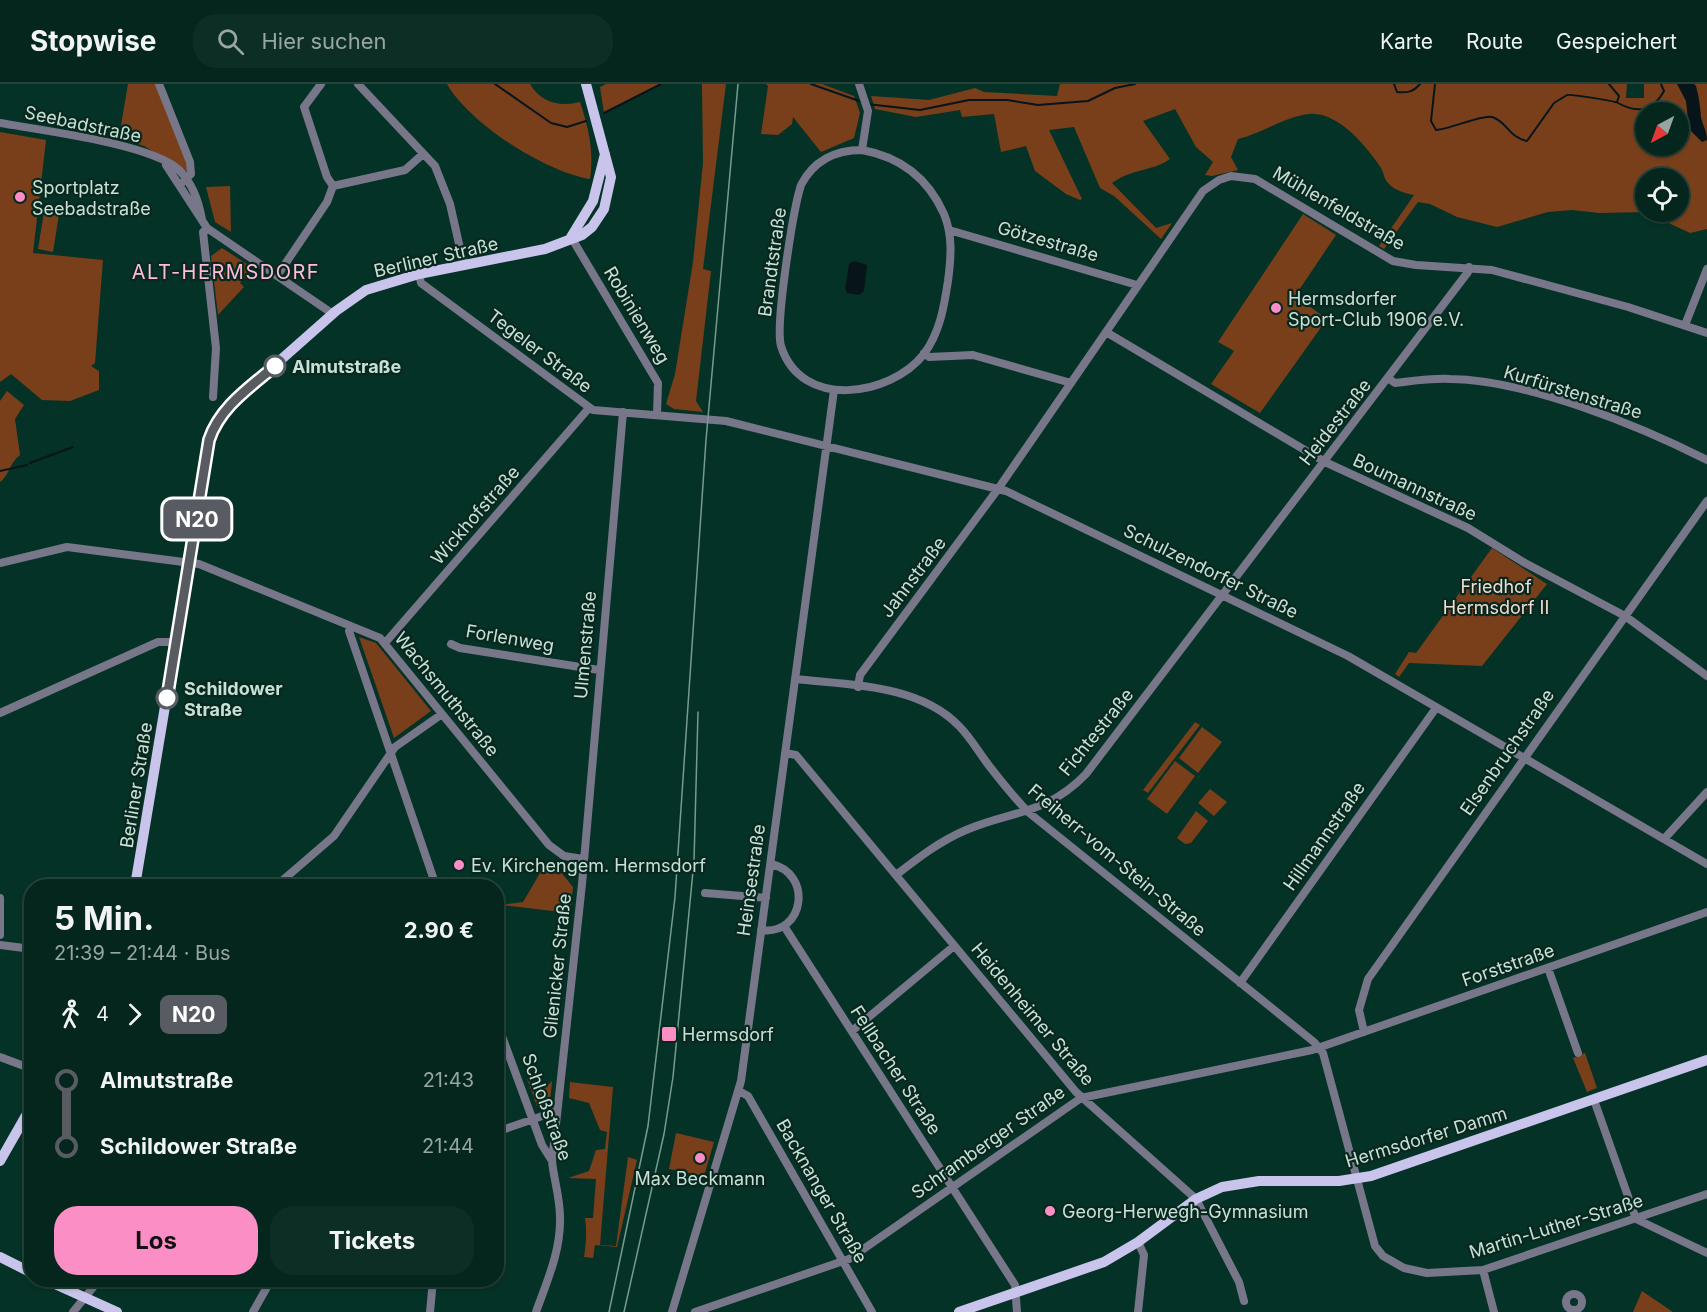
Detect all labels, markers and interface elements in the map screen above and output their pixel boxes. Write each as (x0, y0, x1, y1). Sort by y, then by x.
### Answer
search box (193, 14, 613, 68)
text: Stopwise (30, 24, 157, 58)
icon: search (214, 25, 247, 58)
text: Hier suchen (262, 28, 387, 54)
text: Karte (1380, 29, 1433, 54)
text: Route (1466, 29, 1523, 54)
text: Gespeichert (1556, 29, 1677, 54)
street label: Seebadstraße (23, 101, 143, 147)
north arrow (1635, 102, 1689, 156)
map controls (1635, 102, 1689, 222)
street label: Mühlenfeldstraße (1269, 162, 1409, 254)
button: locate (1635, 168, 1689, 222)
place label: Sportplatz Seebadstraße (32, 177, 151, 219)
marker: Sportplatz Seebadstraße (13, 190, 27, 204)
street label: Brandtstraße (754, 206, 790, 318)
street label: Götzestraße (995, 217, 1101, 265)
street label: Berliner Straße (372, 232, 500, 282)
district label: ALT-HERMSDORF (132, 260, 320, 284)
street label: Robinienweg (600, 263, 674, 367)
place label: Hermsdorfer Sport-Club 1906 e.V. (1288, 288, 1464, 330)
marker: Hermsdorfer Sport-Club 1906 e.V. (1269, 301, 1283, 315)
street label: Tegeler Straße (484, 305, 596, 397)
marker: Almutstraße (264, 355, 286, 377)
place label: Almutstraße (292, 356, 401, 377)
street label: Kurfürstenstraße (1501, 361, 1645, 423)
street label: Heidestraße (1295, 375, 1375, 469)
street label: Boumannstraße (1350, 449, 1480, 525)
street label: Wickhofstraße (426, 461, 524, 569)
line badge: N20 (162, 500, 232, 538)
text: N20 (175, 507, 219, 532)
street label: Schulzendorfer Straße (1120, 520, 1302, 622)
street label: Jahnstraße (876, 533, 950, 621)
park label: Friedhof Hermsdorf II (1443, 576, 1549, 618)
street label: Ulmenstraße (570, 590, 600, 700)
street label: Forlenweg (464, 620, 556, 656)
street label: Wachsmuthstraße (390, 627, 504, 761)
place label: Schildower Straße (184, 678, 283, 720)
street label: Fichtestraße (1054, 684, 1138, 780)
street label: Elsenbruchstraße (1456, 685, 1558, 819)
marker: Schildower Straße (156, 687, 178, 709)
street label: Berliner Straße (116, 721, 156, 849)
street label: Hillmannstraße (1279, 778, 1369, 894)
street label: Freiherr-vom-Stein-Straße (1024, 779, 1210, 941)
street label: Heinsestraße (733, 823, 769, 937)
place label: Ev. Kirchengem. Hermsdorf (471, 855, 706, 876)
marker: Ev. Kirchengem. Hermsdorf (452, 858, 466, 872)
street label: Glienicker Straße (539, 892, 575, 1040)
text: 5 Min. (54, 898, 154, 938)
text: 2.90 € (404, 917, 474, 943)
street label: Heidenheimer Straße (967, 938, 1099, 1090)
street label: Forststraße (1459, 939, 1557, 991)
text: 21:39 – 21:44 · Bus (54, 941, 231, 965)
icon: walk (54, 998, 87, 1031)
icon: forward (118, 998, 151, 1031)
text: 4 (96, 1002, 109, 1026)
text: N20 (172, 1002, 215, 1027)
street label: Fellbacher Straße (846, 1002, 946, 1138)
place label: Hermsdorf (682, 1024, 774, 1045)
marker: Hermsdorf (660, 1025, 678, 1043)
street label: Schloßstraße (518, 1051, 576, 1163)
text: Almutstraße (100, 1067, 233, 1093)
text: 21:43 (423, 1068, 474, 1092)
street label: Schramberger Straße (907, 1081, 1069, 1203)
street label: Hermsdorfer Damm (1343, 1102, 1509, 1172)
street label: Backnanger Straße (772, 1115, 872, 1267)
text: Schildower Straße (100, 1133, 297, 1159)
text: 21:44 (422, 1134, 474, 1158)
marker: Max Beckmann (693, 1151, 707, 1165)
place label: Max Beckmann (635, 1168, 765, 1189)
street label: Martin-Luther-Straße (1467, 1190, 1645, 1262)
place label: Georg-Herwegh-Gymnasium (1062, 1201, 1309, 1222)
marker: Georg-Herwegh-Gymnasium (1043, 1204, 1057, 1218)
button: Los (54, 1206, 258, 1275)
button: Tickets (270, 1206, 474, 1275)

